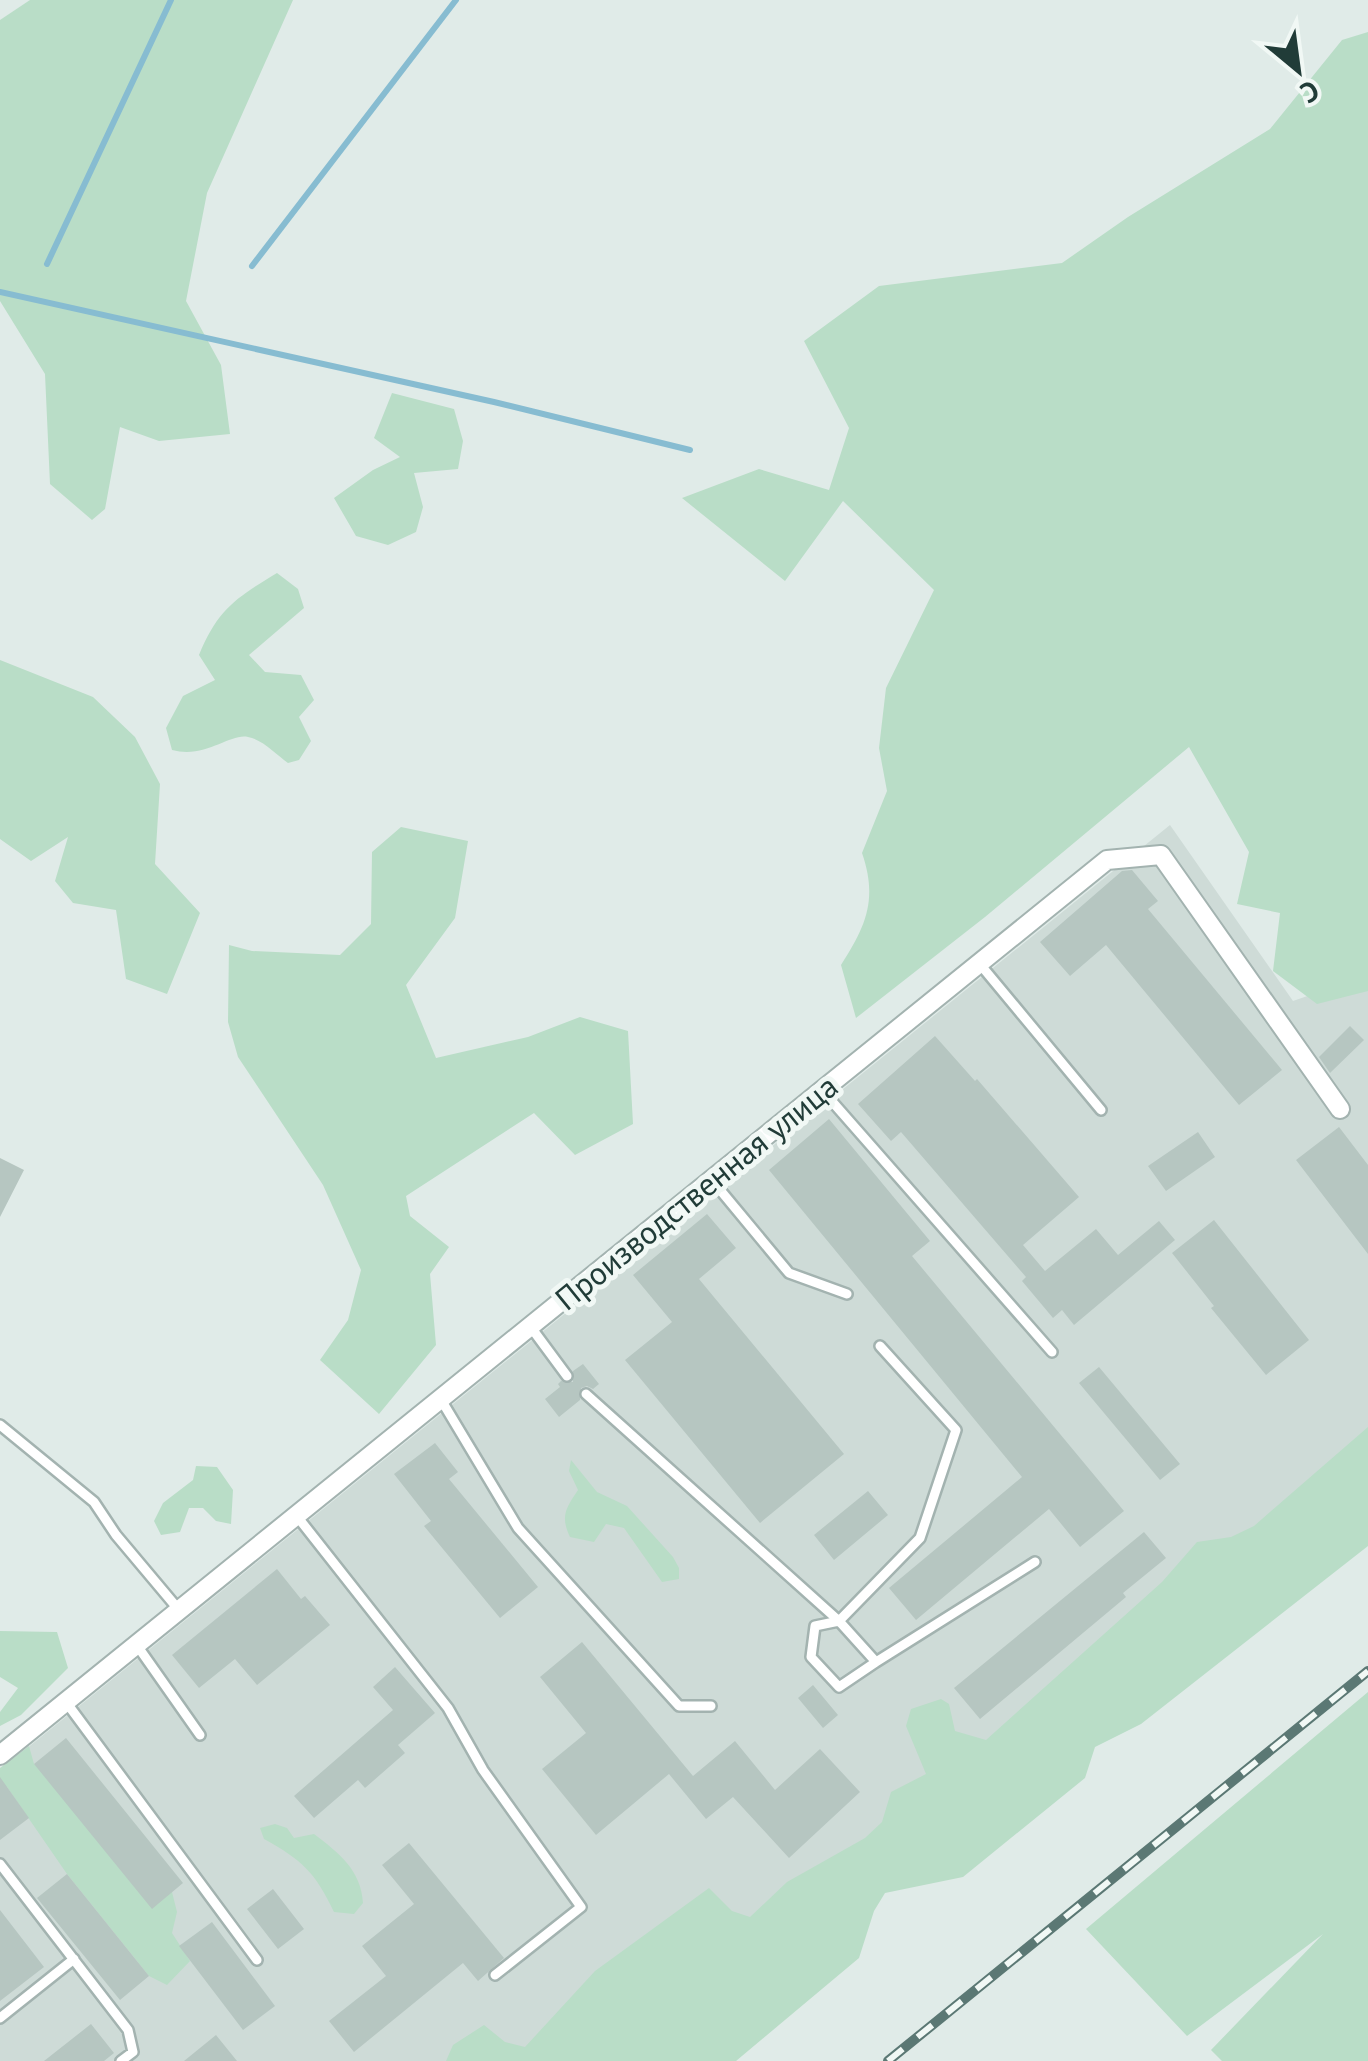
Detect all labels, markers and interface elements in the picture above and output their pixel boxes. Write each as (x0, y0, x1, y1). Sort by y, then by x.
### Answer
north arrow (1248, 20, 1348, 120)
text: С (1295, 72, 1326, 112)
street label: Производственная улица (546, 1065, 846, 1319)

